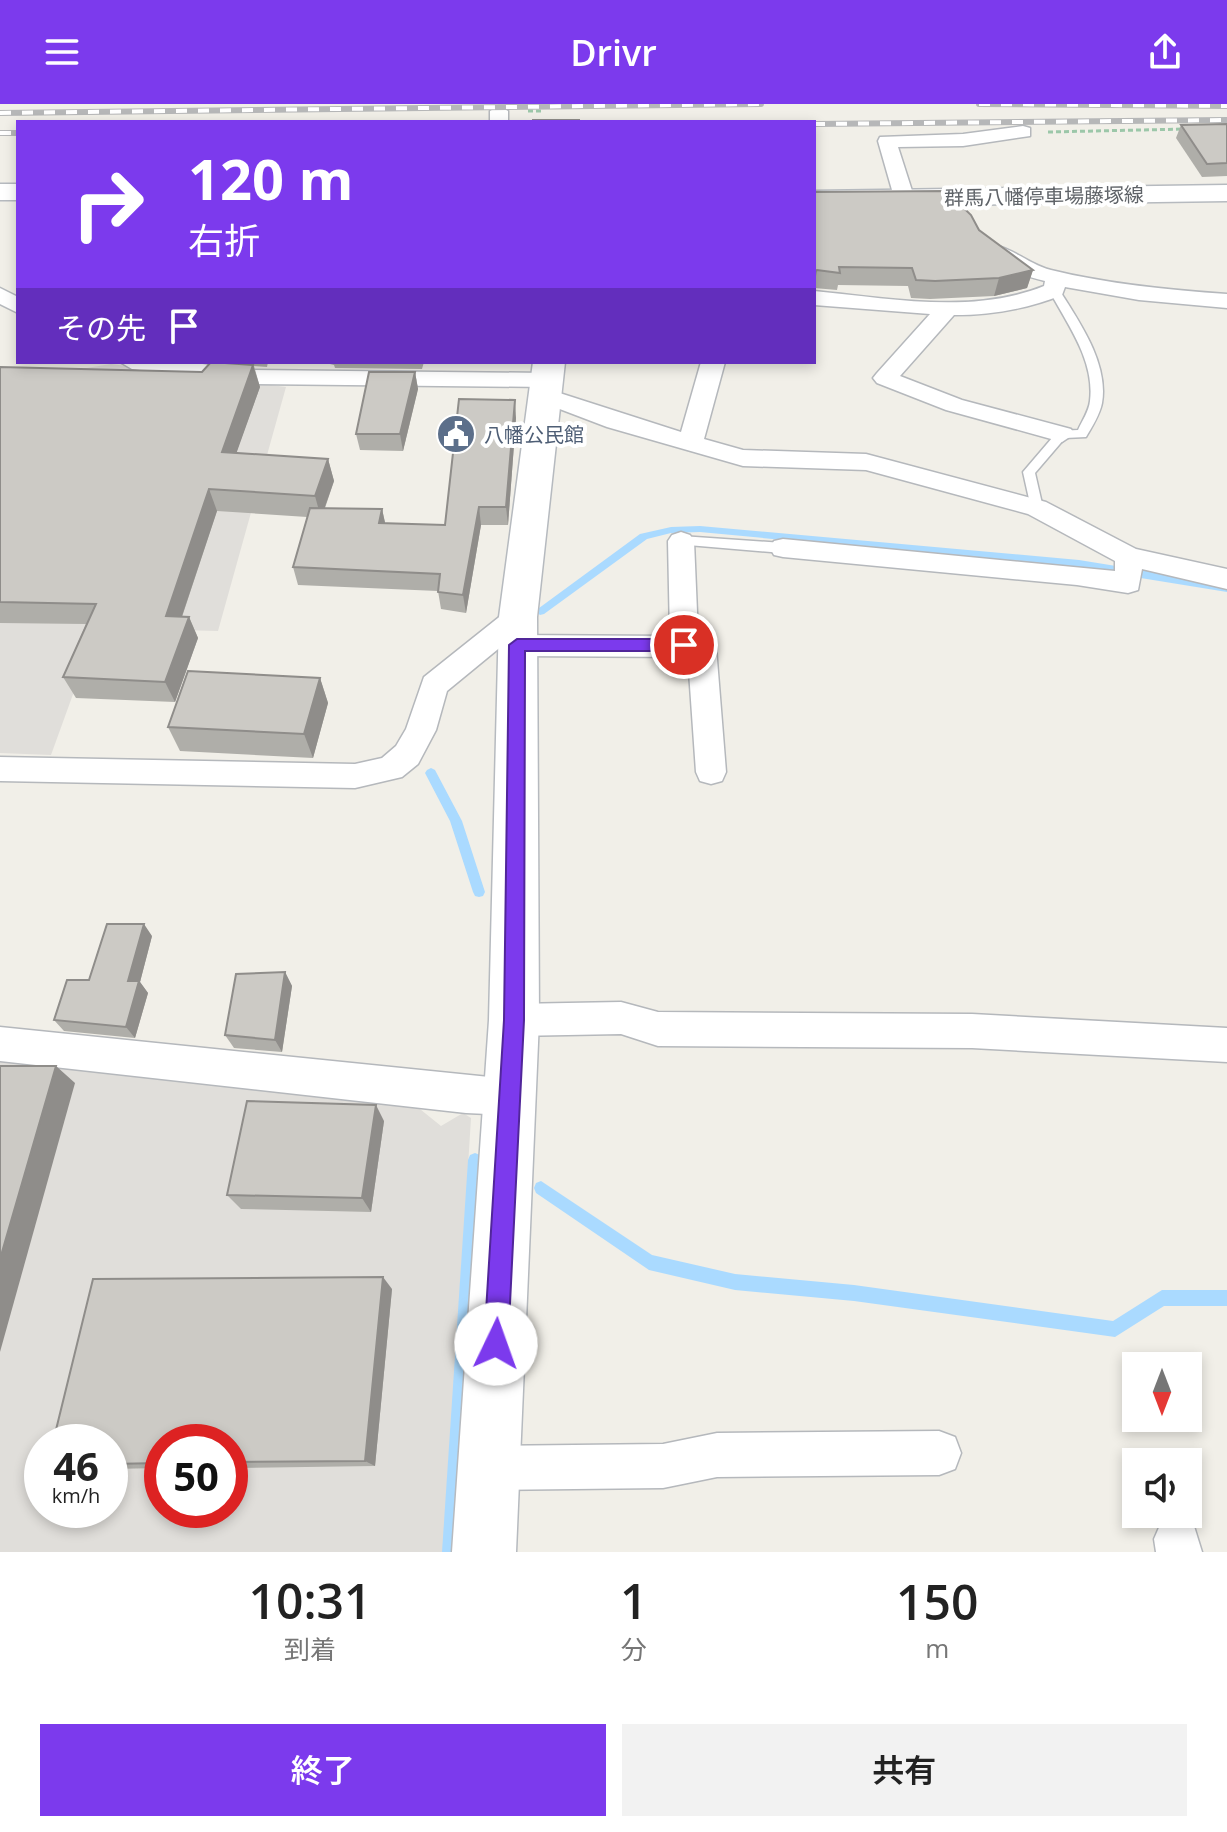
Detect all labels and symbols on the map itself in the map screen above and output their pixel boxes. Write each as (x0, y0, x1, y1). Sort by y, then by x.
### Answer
street label: 群馬八幡停車場藤塚線 (944, 181, 1144, 211)
public building icon: 八幡公民館 (435, 413, 477, 455)
place label: 八幡公民館 (484, 421, 584, 448)
pin (650, 611, 718, 679)
position arrow (454, 1302, 538, 1386)
north arrow (1122, 1352, 1202, 1432)
speed limit sign: 50 (144, 1424, 248, 1528)

